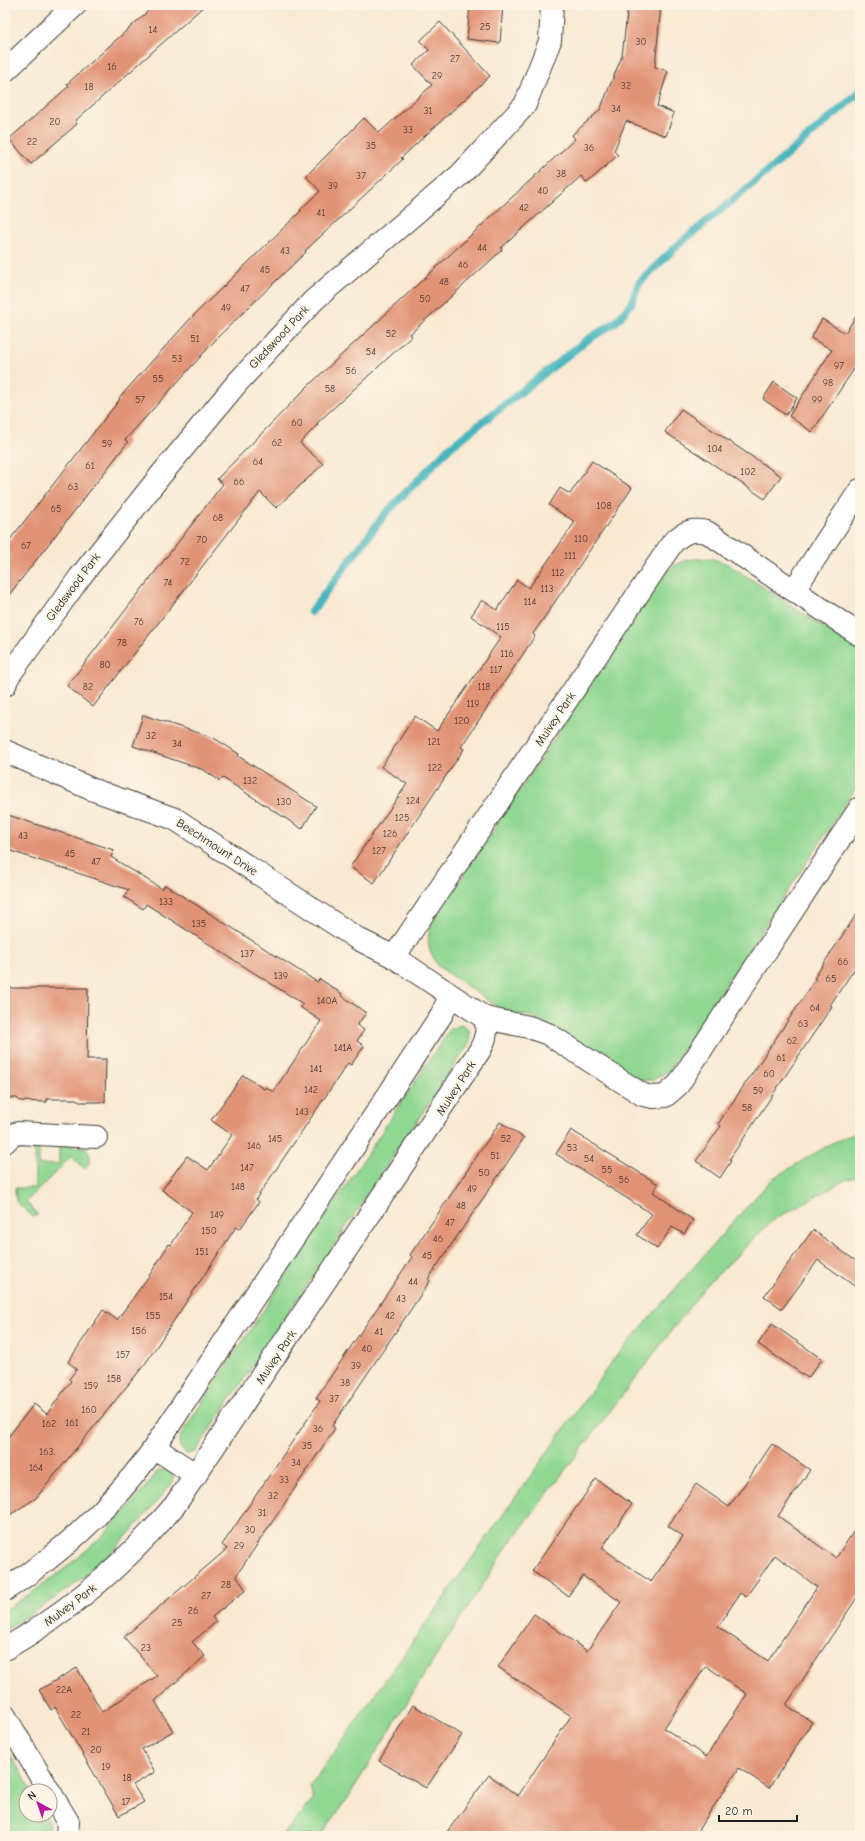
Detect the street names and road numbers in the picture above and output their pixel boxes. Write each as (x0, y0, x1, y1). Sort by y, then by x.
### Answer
street label: Gledswood Park (246, 302, 312, 372)
street label: Gledswood Park (43, 550, 103, 624)
street label: Mulvey Park (532, 689, 578, 749)
street label: Beechmount Drive (174, 816, 260, 878)
street label: Mulvey Park (433, 1058, 479, 1118)
street label: Mulvey Park (253, 1327, 299, 1387)
street label: Mulvey Park (41, 1581, 99, 1629)

